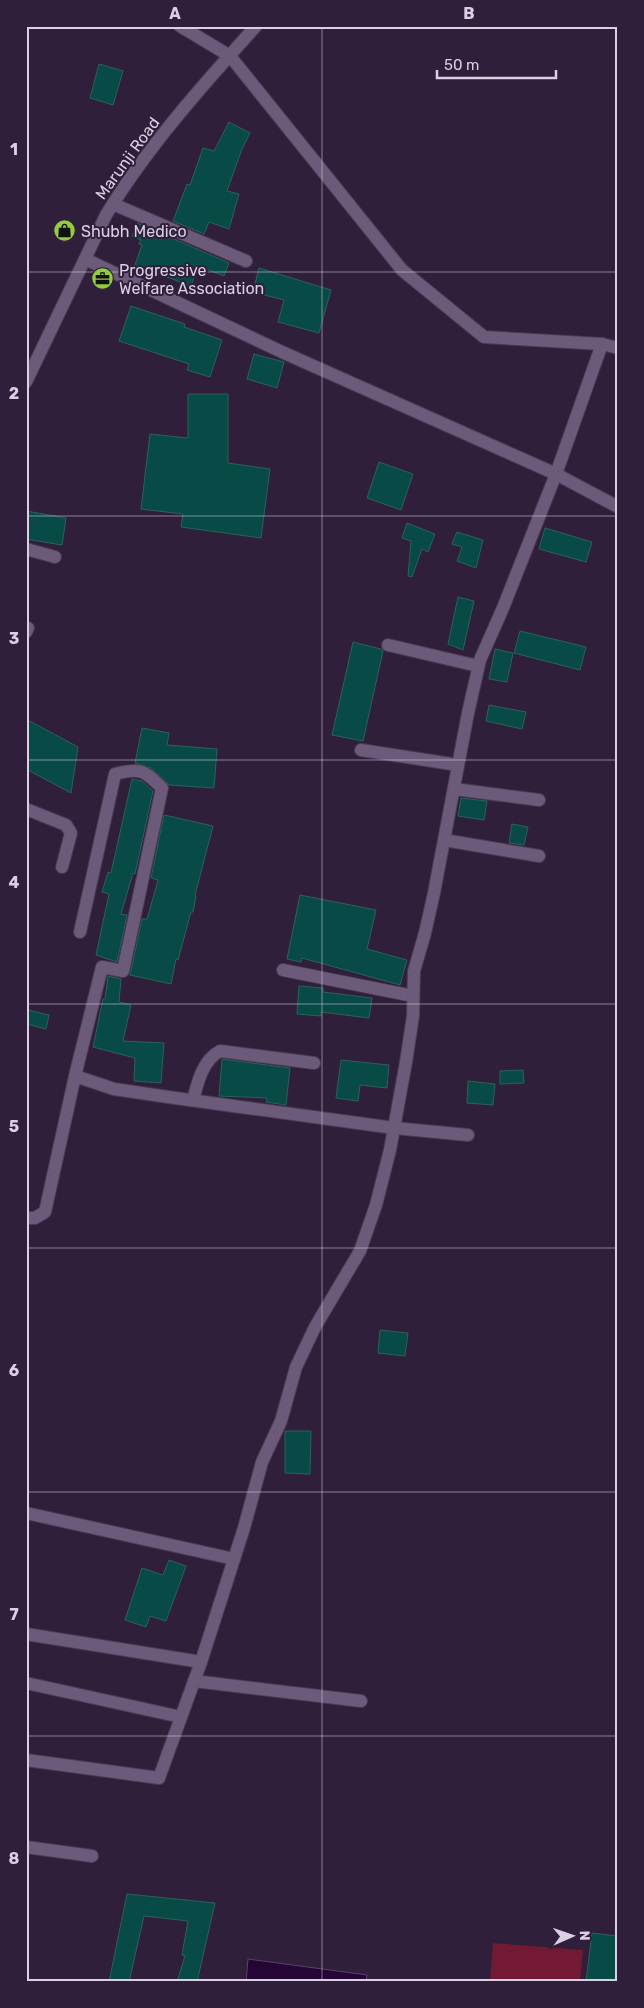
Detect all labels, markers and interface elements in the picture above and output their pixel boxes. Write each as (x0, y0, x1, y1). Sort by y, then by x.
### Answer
text: A (169, 4, 181, 23)
text: B (463, 4, 475, 23)
scale bar (437, 48, 555, 80)
text: 50 m (444, 56, 479, 74)
street label: Marunji Road (91, 114, 164, 203)
text: 1 (10, 140, 18, 159)
shop icon: Shubh Medico (53, 219, 77, 243)
place label: Shubh Medico (81, 222, 187, 241)
place label: Progressive Welfare Association (119, 261, 264, 298)
office icon: Progressive Welfare Association (91, 267, 115, 291)
text: 2 (9, 384, 19, 403)
text: 3 (9, 629, 19, 648)
text: 4 (9, 873, 20, 892)
text: 5 (9, 1117, 19, 1136)
text: 6 (9, 1361, 19, 1380)
text: 7 (9, 1605, 19, 1624)
text: 8 (9, 1849, 20, 1868)
north arrow (546, 1910, 596, 1960)
text: N (576, 1930, 593, 1941)

